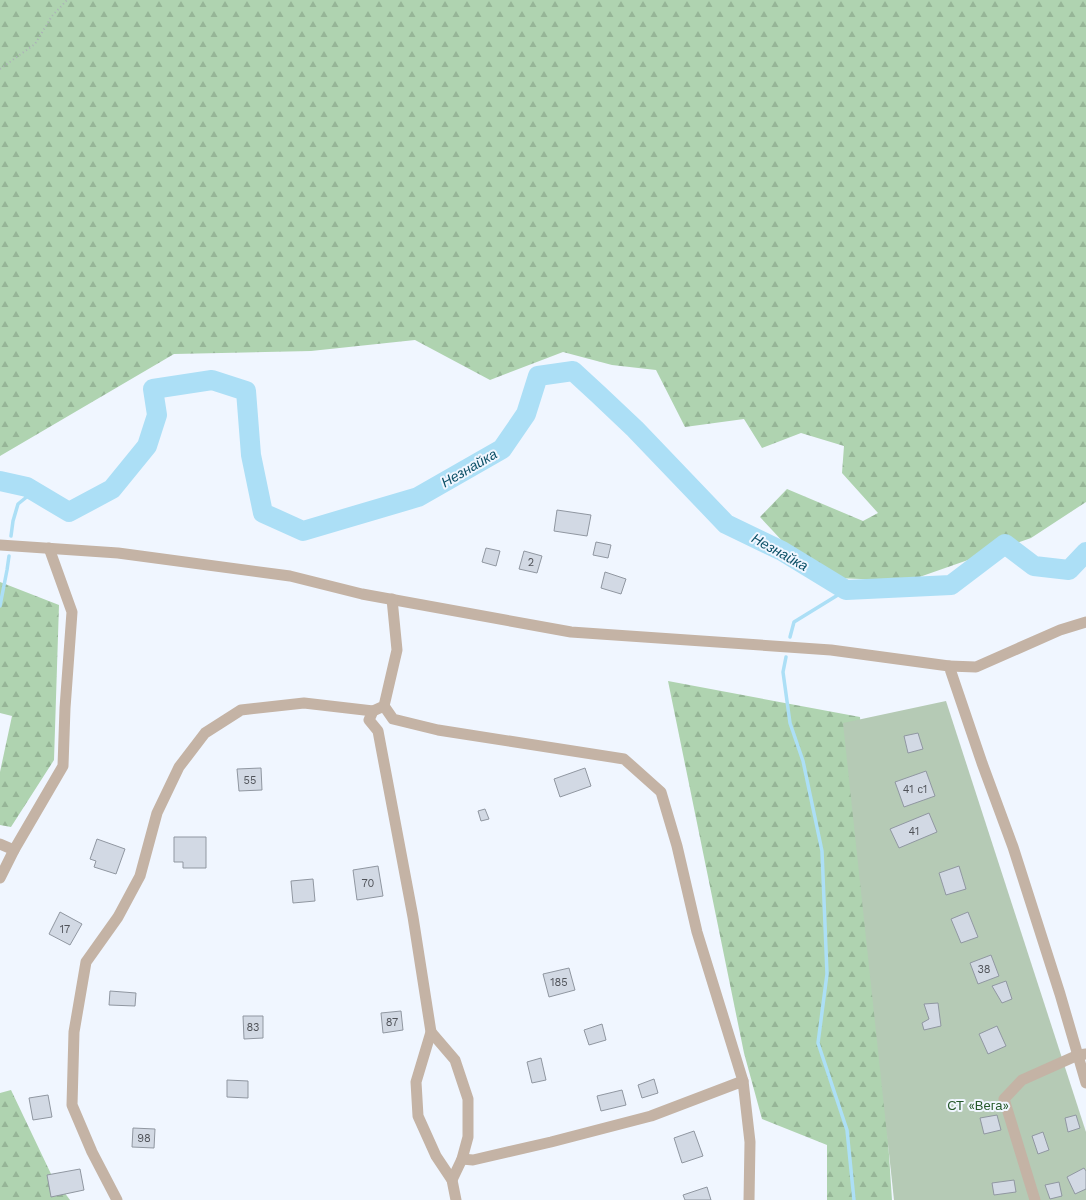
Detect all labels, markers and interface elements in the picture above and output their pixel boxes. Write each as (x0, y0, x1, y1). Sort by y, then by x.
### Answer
water label: Незнайка (438, 445, 500, 490)
water label: Незнайка (749, 530, 811, 574)
house number: 2 (528, 556, 534, 569)
house number: 55 (244, 774, 256, 787)
house number: 41 с1 (903, 783, 927, 796)
house number: 41 (909, 825, 919, 838)
house number: 70 (362, 877, 375, 890)
house number: 17 (60, 923, 70, 936)
house number: 38 (977, 963, 991, 976)
house number: 185 (550, 976, 568, 989)
house number: 87 (386, 1016, 398, 1029)
house number: 83 (247, 1021, 259, 1034)
park label: СТ «Вега» (947, 1098, 1009, 1113)
house number: 98 (137, 1132, 151, 1145)

